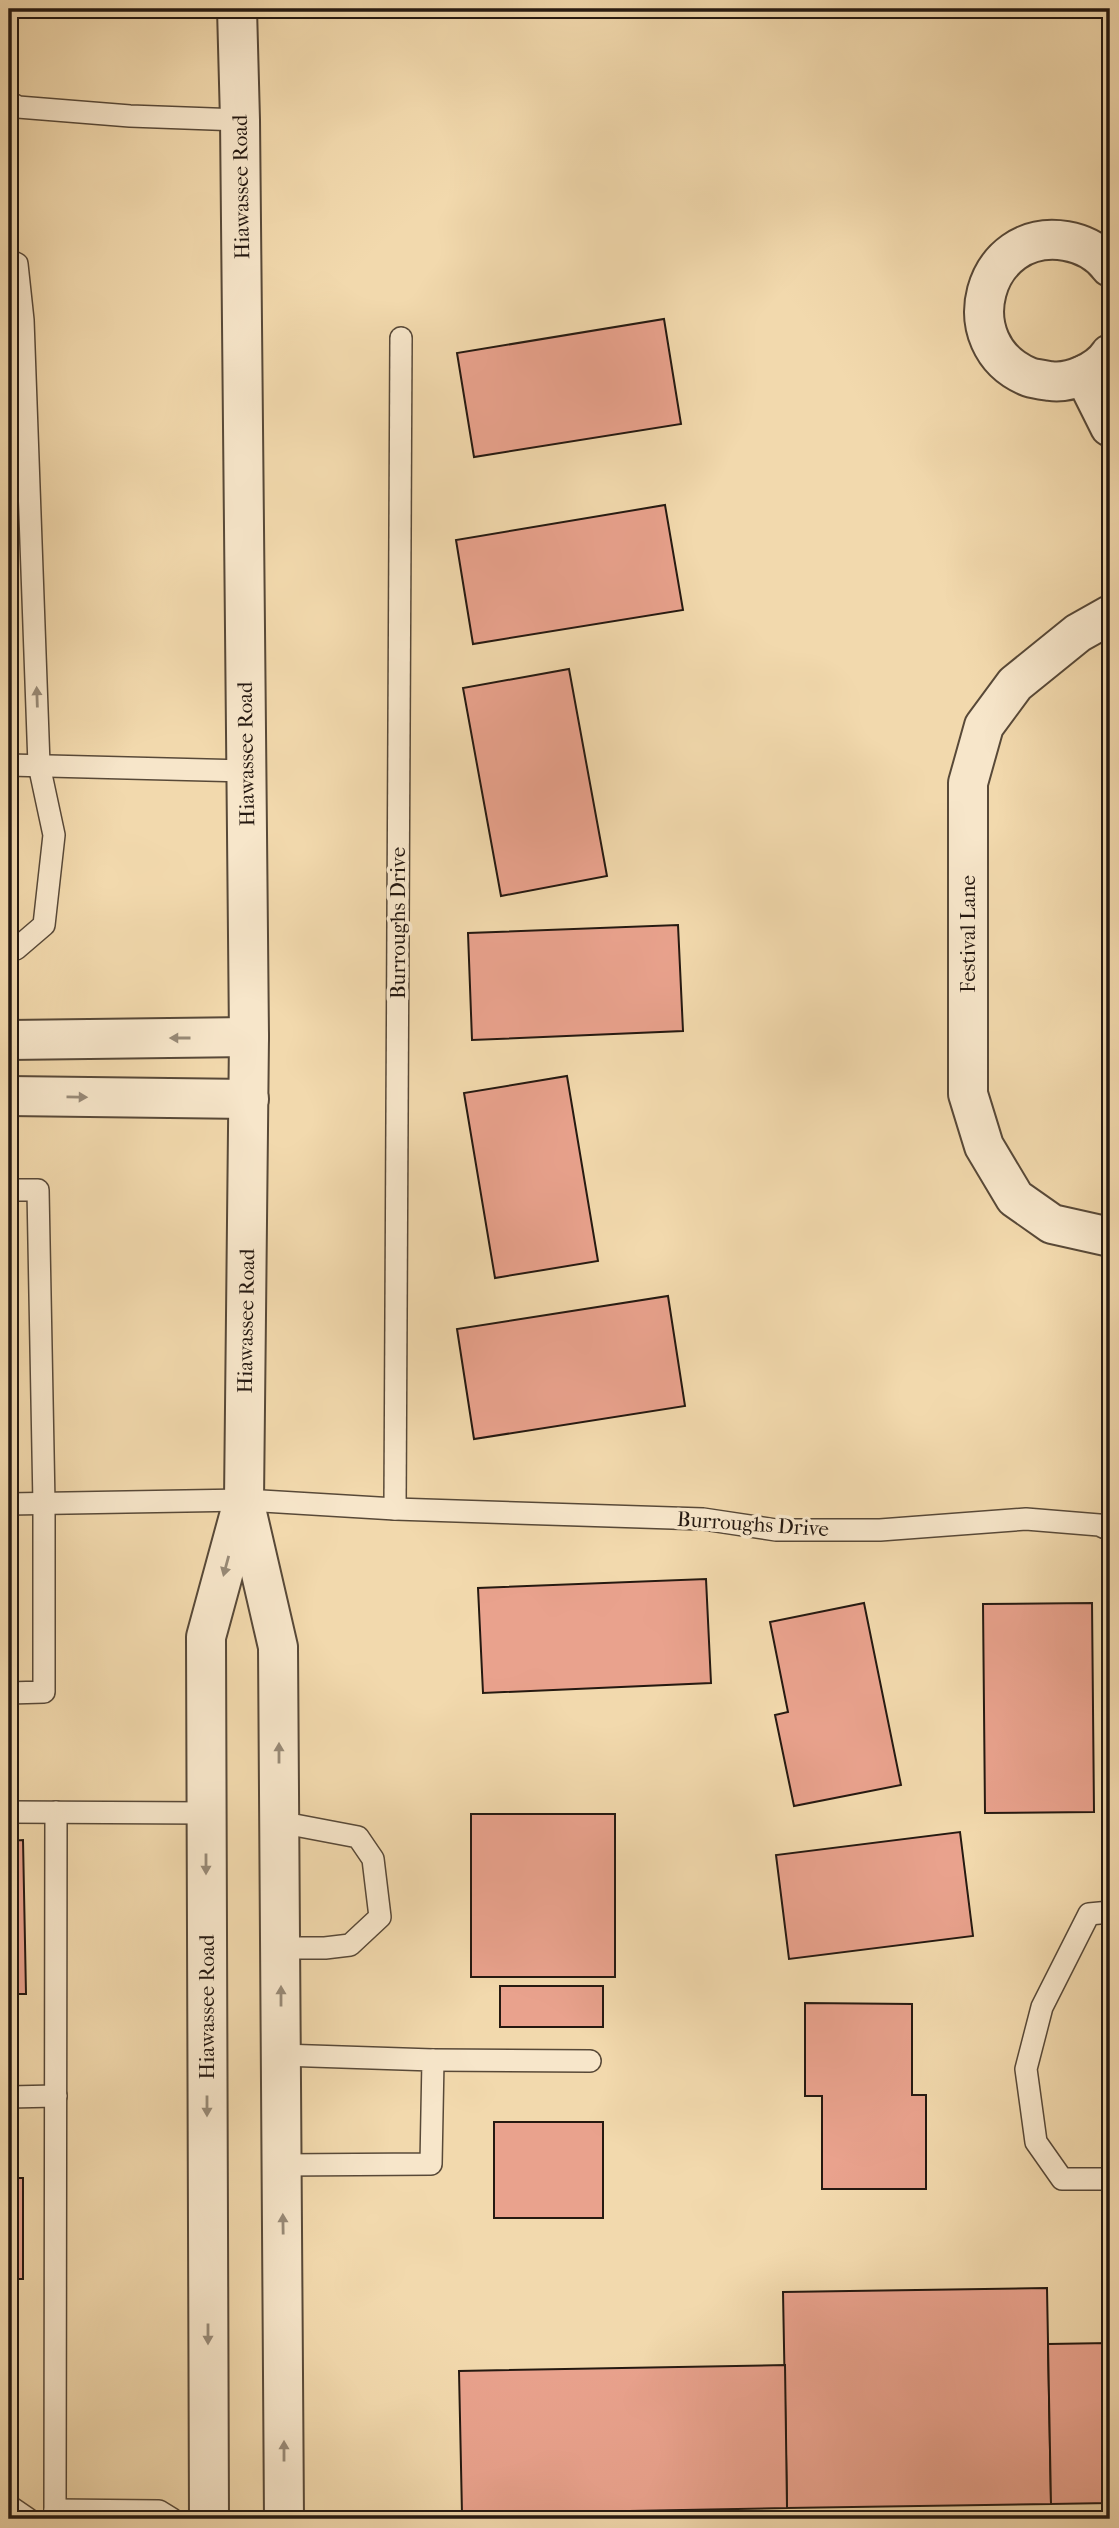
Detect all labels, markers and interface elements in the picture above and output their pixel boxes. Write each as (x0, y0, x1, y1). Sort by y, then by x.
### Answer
street label: Hiawassee Road (228, 114, 254, 260)
street label: Hiawassee Road (233, 681, 259, 827)
one-way arrow (31, 685, 42, 707)
street label: Burroughs Drive (386, 847, 410, 999)
street label: Festival Lane (956, 875, 980, 993)
one-way arrow (169, 1032, 191, 1044)
one-way arrow (66, 1091, 88, 1103)
street label: Hiawassee Road (233, 1248, 259, 1394)
street label: Burroughs Drive (676, 1507, 830, 1541)
one-way arrow (220, 1555, 231, 1577)
one-way arrow (273, 1742, 285, 1764)
one-way arrow (200, 1854, 212, 1876)
street label: Hiawassee Road (195, 1934, 219, 2079)
one-way arrow (275, 1985, 287, 2007)
one-way arrow (201, 2095, 213, 2117)
one-way arrow (277, 2212, 289, 2234)
one-way arrow (202, 2323, 214, 2345)
one-way arrow (279, 2440, 290, 2462)

